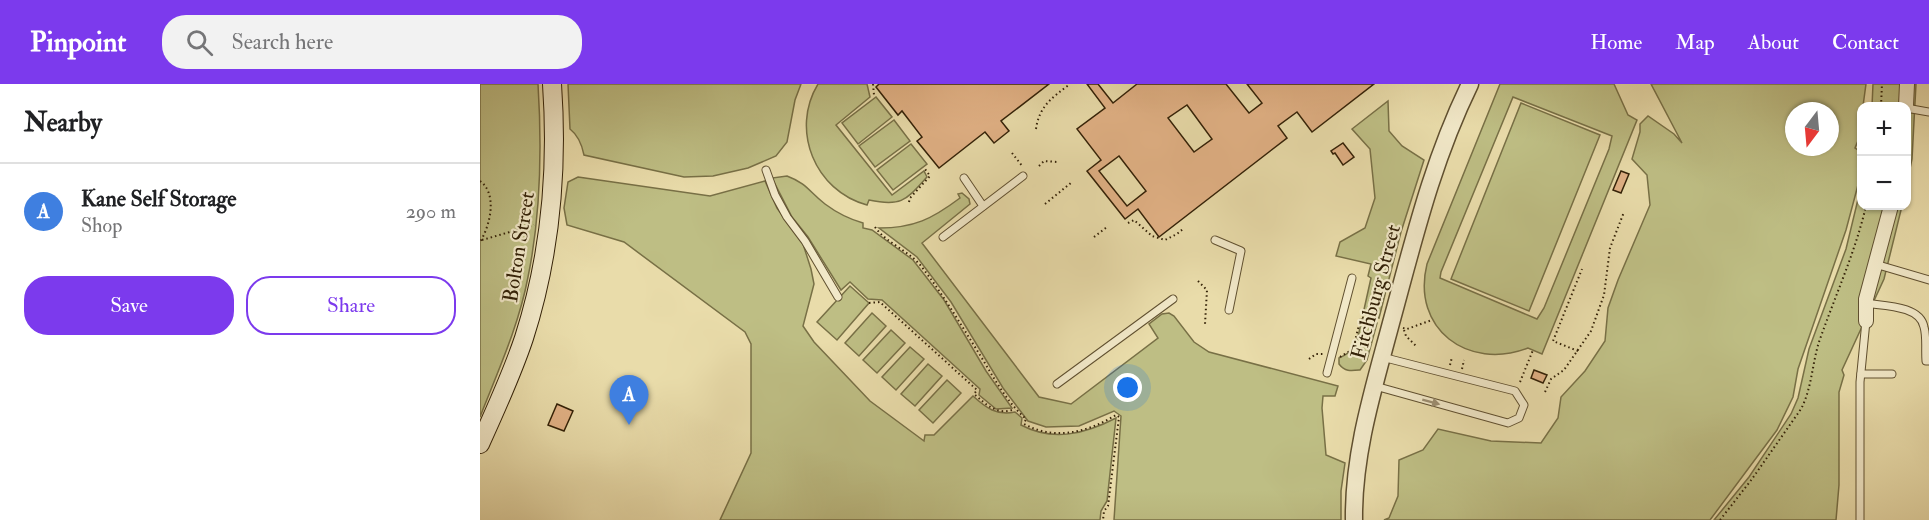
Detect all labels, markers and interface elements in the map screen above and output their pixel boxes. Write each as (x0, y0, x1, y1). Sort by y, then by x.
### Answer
search box (162, 15, 582, 69)
text: Pinpoint (30, 25, 126, 60)
icon: search (183, 26, 216, 59)
text: Search here (231, 28, 333, 56)
text: Home (1590, 29, 1642, 56)
text: Map (1675, 29, 1715, 56)
text: About (1748, 29, 1799, 56)
text: Contact (1832, 29, 1899, 56)
north arrow (1785, 102, 1839, 156)
map controls (1857, 102, 1911, 210)
button: + (1857, 102, 1911, 156)
text: Nearby (24, 107, 102, 139)
button: − (1857, 156, 1911, 210)
text: Kane Self Storage (81, 185, 237, 213)
street label: Bolton Street (497, 190, 541, 304)
text: A (37, 199, 50, 224)
text: 290 m (406, 199, 456, 224)
text: Shop (81, 213, 122, 238)
street label: Fitchburg Street (1345, 221, 1407, 363)
button: Save (24, 276, 234, 335)
button: Share (246, 276, 456, 335)
your location (1113, 373, 1142, 402)
pin: A (610, 376, 648, 425)
one-way arrow (1422, 397, 1440, 407)

